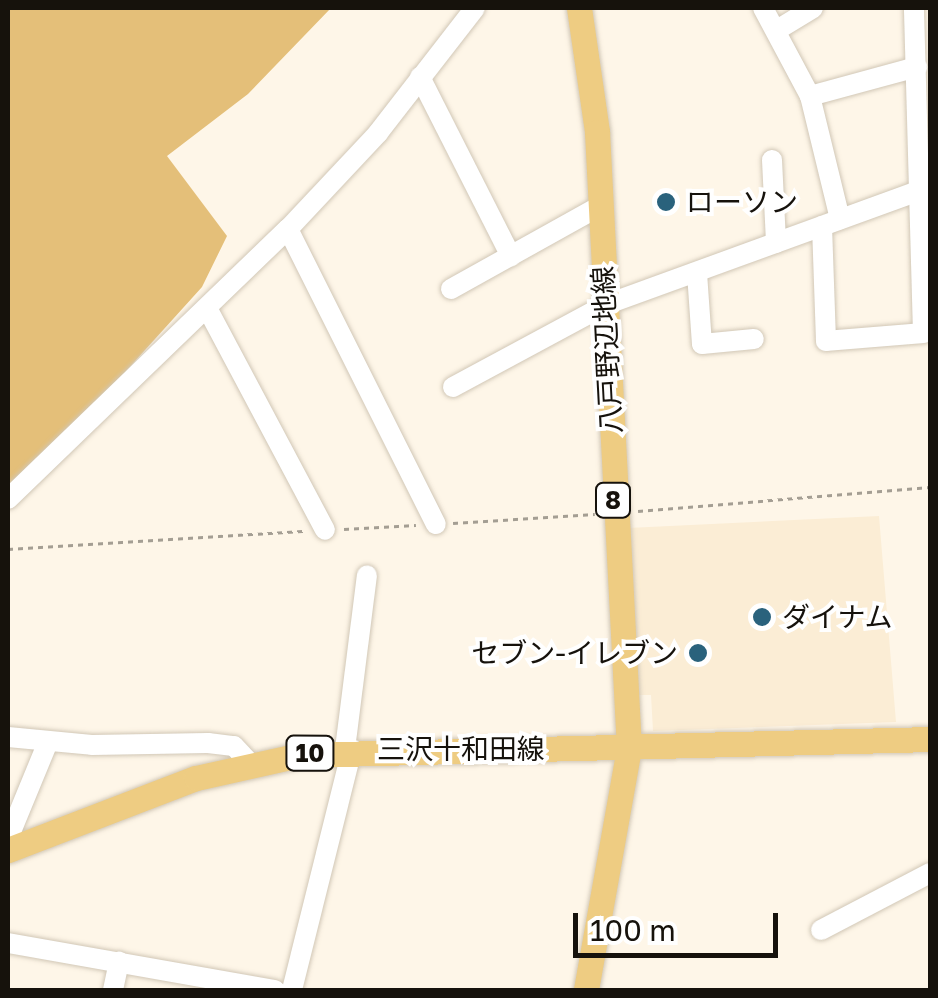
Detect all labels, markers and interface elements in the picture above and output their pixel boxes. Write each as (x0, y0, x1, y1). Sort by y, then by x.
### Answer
place label: ローソン (686, 185, 798, 219)
marker: ローソン (655, 191, 677, 213)
street label: 八戸野辺地線 (586, 265, 628, 435)
road number: 8 (593, 480, 633, 520)
place label: ダイナム (782, 600, 894, 634)
marker: ダイナム (751, 606, 773, 628)
place label: セブン-イレブン (471, 636, 678, 670)
marker: セブン-イレブン (687, 642, 709, 664)
street label: 三沢十和田線 (377, 732, 545, 766)
road number: 10 (285, 733, 335, 773)
scale bar (578, 893, 783, 955)
text: 100 m (590, 912, 676, 948)

